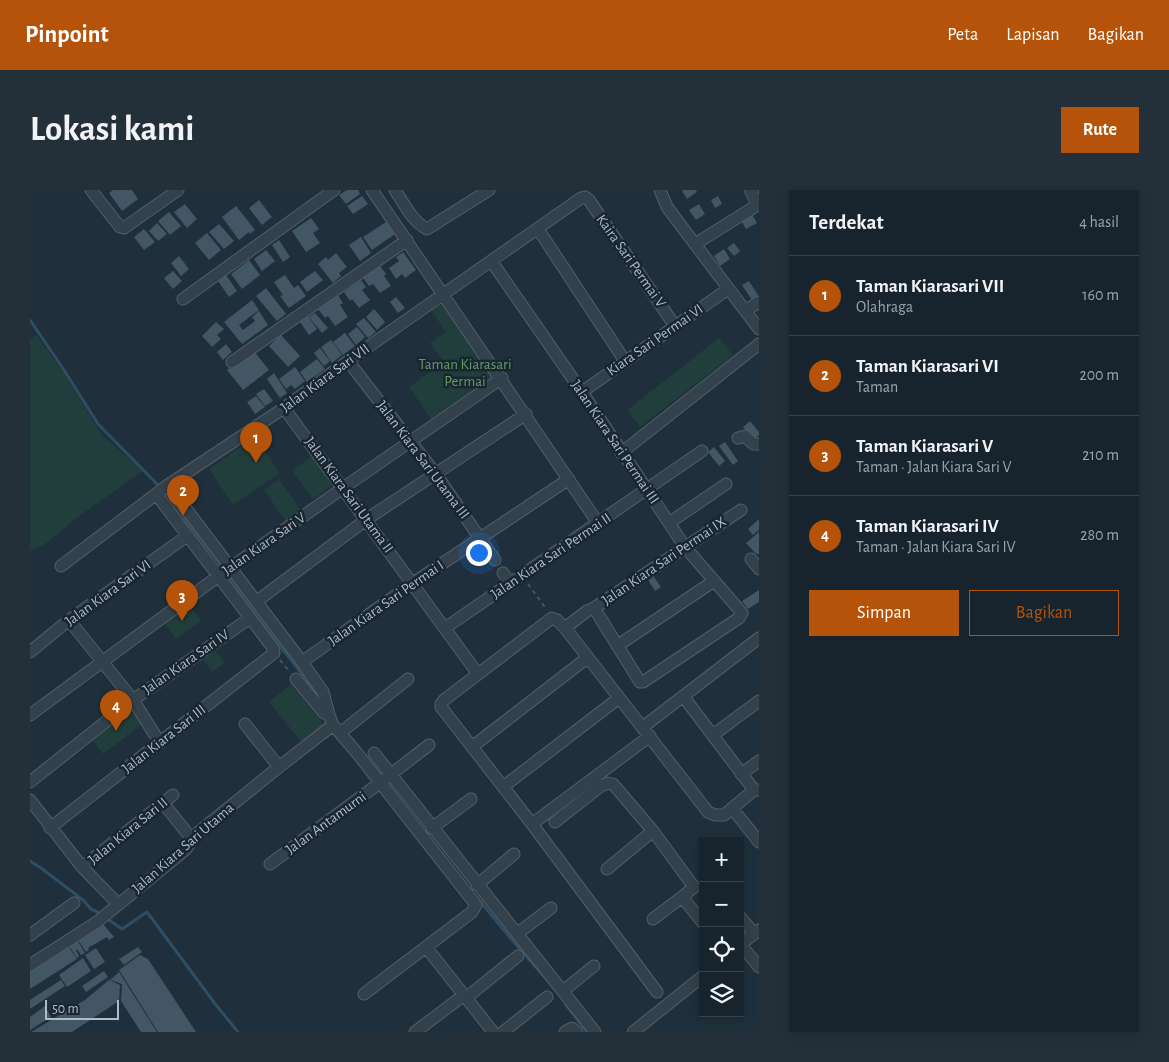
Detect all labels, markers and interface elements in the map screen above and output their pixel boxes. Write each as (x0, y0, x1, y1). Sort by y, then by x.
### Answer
text: Pinpoint (25, 23, 109, 47)
text: Peta (947, 26, 978, 44)
text: Lapisan (1006, 26, 1060, 44)
text: Bagikan (1088, 26, 1144, 44)
button: Rute (1061, 107, 1139, 153)
text: Lokasi kami (30, 112, 194, 147)
street label: Kaira Sari Permai V (593, 212, 669, 311)
text: Terdekat (809, 212, 884, 233)
text: 4 hasil (1079, 214, 1119, 230)
text: Taman Kiarasari VII (856, 277, 1004, 296)
text: 1 (822, 287, 828, 303)
text: 160 m (1082, 287, 1119, 303)
text: Olahraga (856, 299, 913, 315)
street label: Kiara Sari Permai VI (604, 301, 706, 379)
street label: Jalan Kiara Sari VII (278, 341, 372, 415)
park label: Taman Kiarasari Permai (418, 357, 512, 389)
text: Taman Kiarasari VI (856, 357, 999, 376)
text: 2 (821, 367, 829, 383)
text: 200 m (1079, 367, 1119, 383)
street label: Jalan Kiara Sari Permai III (568, 378, 662, 506)
text: Taman (856, 379, 898, 395)
street label: Jalan Kiara Sari Utama III (374, 398, 472, 522)
pin: 1 (240, 422, 272, 463)
street label: Jalan Kiara Sari Utama II (302, 434, 396, 556)
text: Taman Kiarasari V (856, 437, 993, 456)
text: 3 (822, 447, 828, 463)
text: 210 m (1082, 447, 1119, 463)
text: Taman · Jalan Kiara Sari V (856, 459, 1011, 475)
pin: 2 (167, 475, 199, 516)
street label: Jalan Kiara Sari V (220, 510, 309, 578)
street label: Jalan Kiara Sari Permai II (488, 510, 614, 602)
street label: Jalan Kiara Sari Permai IX (599, 514, 729, 608)
text: Taman Kiarasari IV (856, 517, 999, 536)
text: 4 (821, 527, 829, 543)
text: 280 m (1080, 527, 1119, 543)
text: Taman · Jalan Kiara Sari IV (856, 539, 1015, 555)
your location (466, 540, 492, 566)
street label: Jalan Kiara Sari VI (62, 557, 154, 629)
street label: Jalan Kiara Sari Permai I (326, 558, 446, 648)
pin: 3 (166, 580, 198, 621)
button: Simpan (809, 590, 959, 636)
button: Bagikan (969, 590, 1119, 636)
street label: Jalan Kiara Sari IV (140, 626, 232, 697)
pin: 4 (100, 690, 132, 731)
street label: Jalan Kiara Sari III (119, 702, 209, 776)
street label: Jalan Antamurni (283, 789, 369, 857)
street label: Jalan Kiara Sari II (85, 795, 171, 867)
street label: Jalan Kiara Sari Utama (129, 800, 237, 896)
map controls (699, 837, 744, 1017)
button: + (699, 837, 744, 882)
button: − (699, 882, 744, 927)
button: locate (699, 927, 744, 972)
button: layers (699, 972, 744, 1017)
scale bar (45, 997, 119, 1020)
text: 50 m (52, 1002, 79, 1016)

